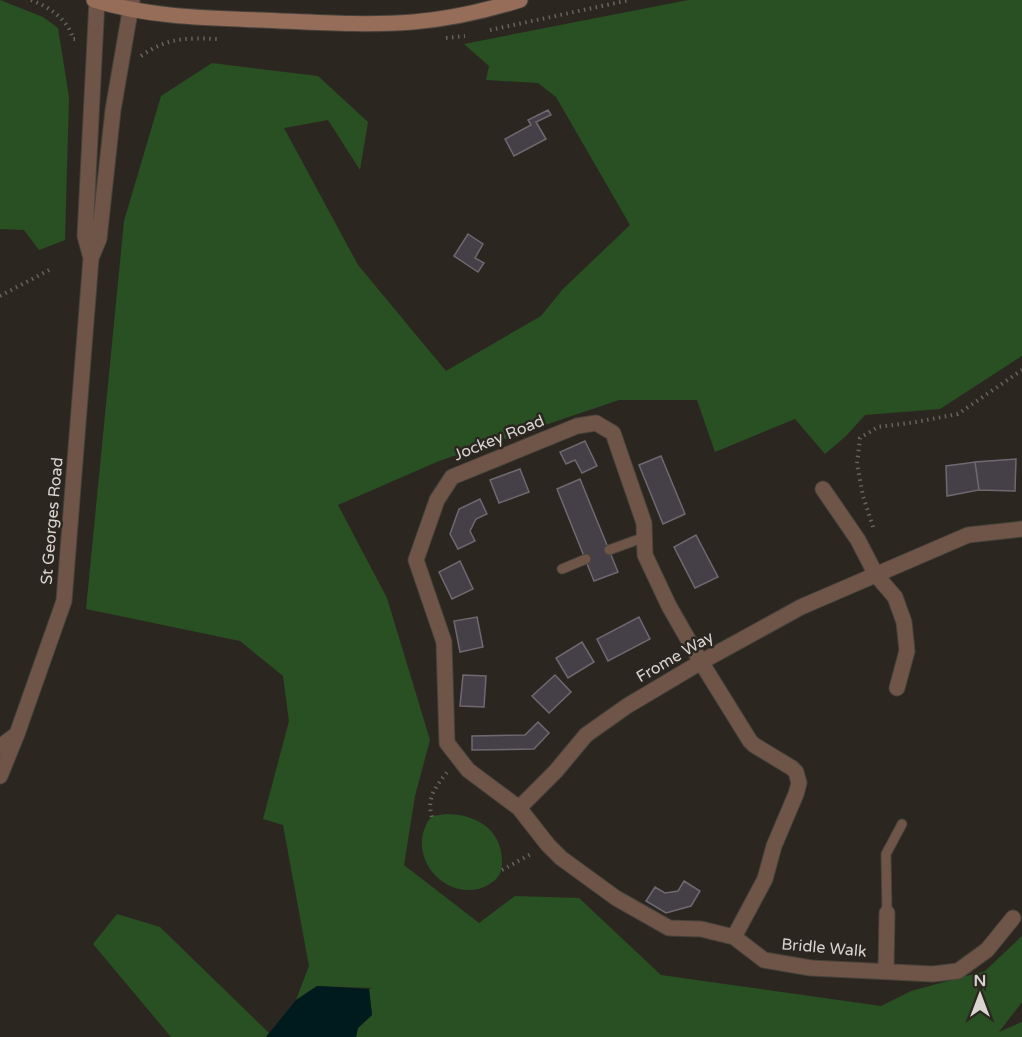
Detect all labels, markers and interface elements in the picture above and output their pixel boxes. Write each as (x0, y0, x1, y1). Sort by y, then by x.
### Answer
street label: Jockey Road (451, 411, 547, 465)
street label: St Georges Road (36, 456, 68, 586)
street label: Frome Way (633, 627, 718, 687)
street label: Bridle Walk (780, 934, 868, 962)
north arrow (950, 965, 1010, 1025)
text: N (974, 971, 986, 991)

